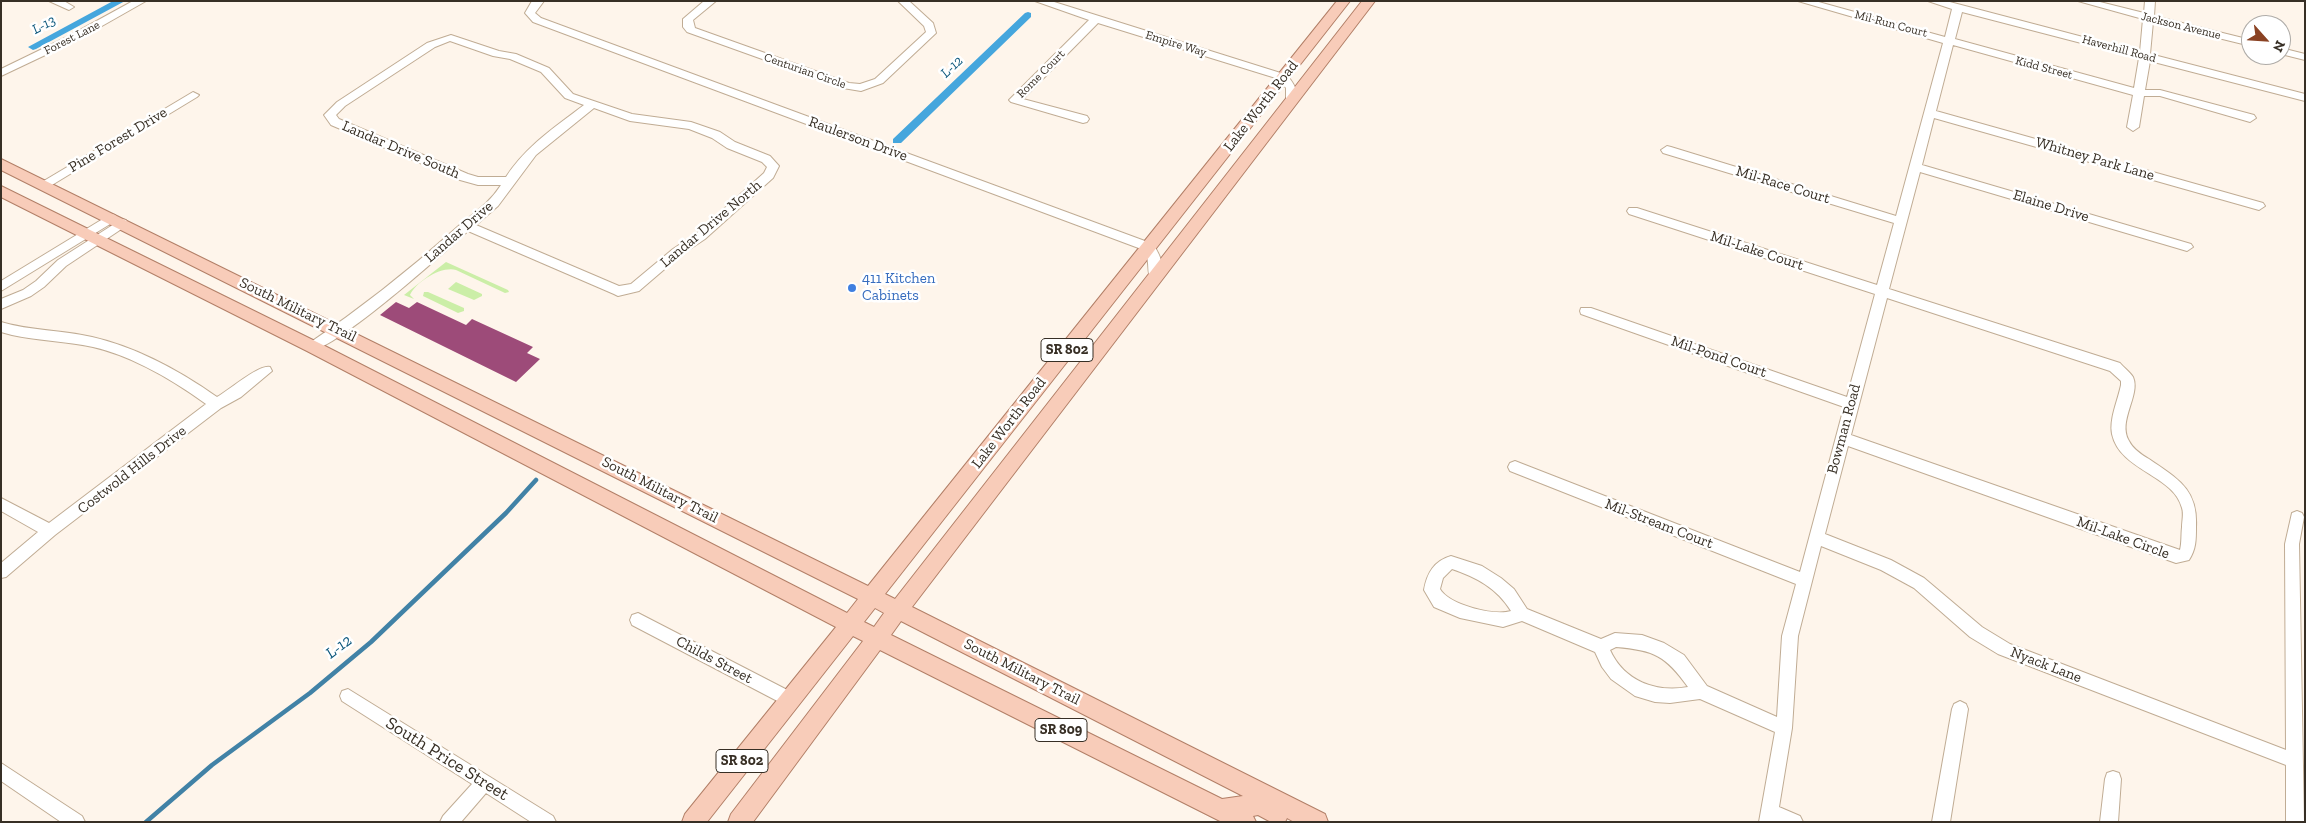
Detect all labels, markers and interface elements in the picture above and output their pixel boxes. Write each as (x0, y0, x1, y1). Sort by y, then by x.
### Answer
street label: Mil-Run Court (1853, 7, 1929, 41)
street label: Jackson Avenue (2140, 9, 2222, 43)
water label: L-13 (29, 12, 59, 38)
north arrow (2241, 15, 2291, 65)
street label: Forest Lane (42, 18, 102, 58)
street label: Empire Way (1144, 28, 1208, 60)
street label: Haverhill Road (2080, 32, 2158, 66)
text: N (2269, 38, 2289, 55)
street label: Rome Court (1014, 47, 1068, 101)
street label: Centurian Circle (762, 50, 848, 92)
water label: L-12 (937, 53, 967, 81)
street label: Kidd Street (2014, 53, 2074, 83)
street label: Lake Worth Road (1220, 57, 1302, 155)
street label: Pine Forest Drive (65, 103, 171, 177)
street label: Raulerson Drive (806, 113, 910, 165)
street label: Landar Drive South (339, 117, 463, 183)
street label: Whitney Park Lane (2033, 133, 2157, 185)
street label: Mil-Race Court (1734, 162, 1832, 208)
street label: Landar Drive North (657, 176, 765, 272)
street label: Elaine Drive (2011, 186, 2091, 226)
street label: Landar Drive (421, 197, 497, 267)
street label: Mil-Lake Court (1708, 227, 1806, 275)
place label: 411 Kitchen Cabinets (862, 270, 935, 305)
street label: South Military Trail (236, 274, 360, 346)
marker: 411 Kitchen Cabinets (846, 282, 858, 294)
street label: Mil-Pond Court (1669, 332, 1769, 382)
road number: SR 802 (1041, 338, 1093, 362)
street label: Lake Worth Road (968, 374, 1050, 472)
street label: Bowman Road (1823, 382, 1865, 476)
street label: Costwold Hills Drive (74, 422, 190, 518)
street label: South Military Trail (599, 453, 721, 527)
street label: Mil-Stream Court (1602, 495, 1716, 553)
street label: Mil-Lake Circle (2074, 513, 2172, 563)
water label: L-12 (322, 631, 356, 663)
street label: Childs Street (673, 632, 755, 688)
street label: South Military Trail (961, 635, 1083, 709)
street label: Nyack Lane (2008, 643, 2084, 687)
street label: South Price Street (381, 712, 513, 806)
road number: SR 809 (1035, 718, 1087, 742)
road number: SR 802 (716, 749, 768, 772)

